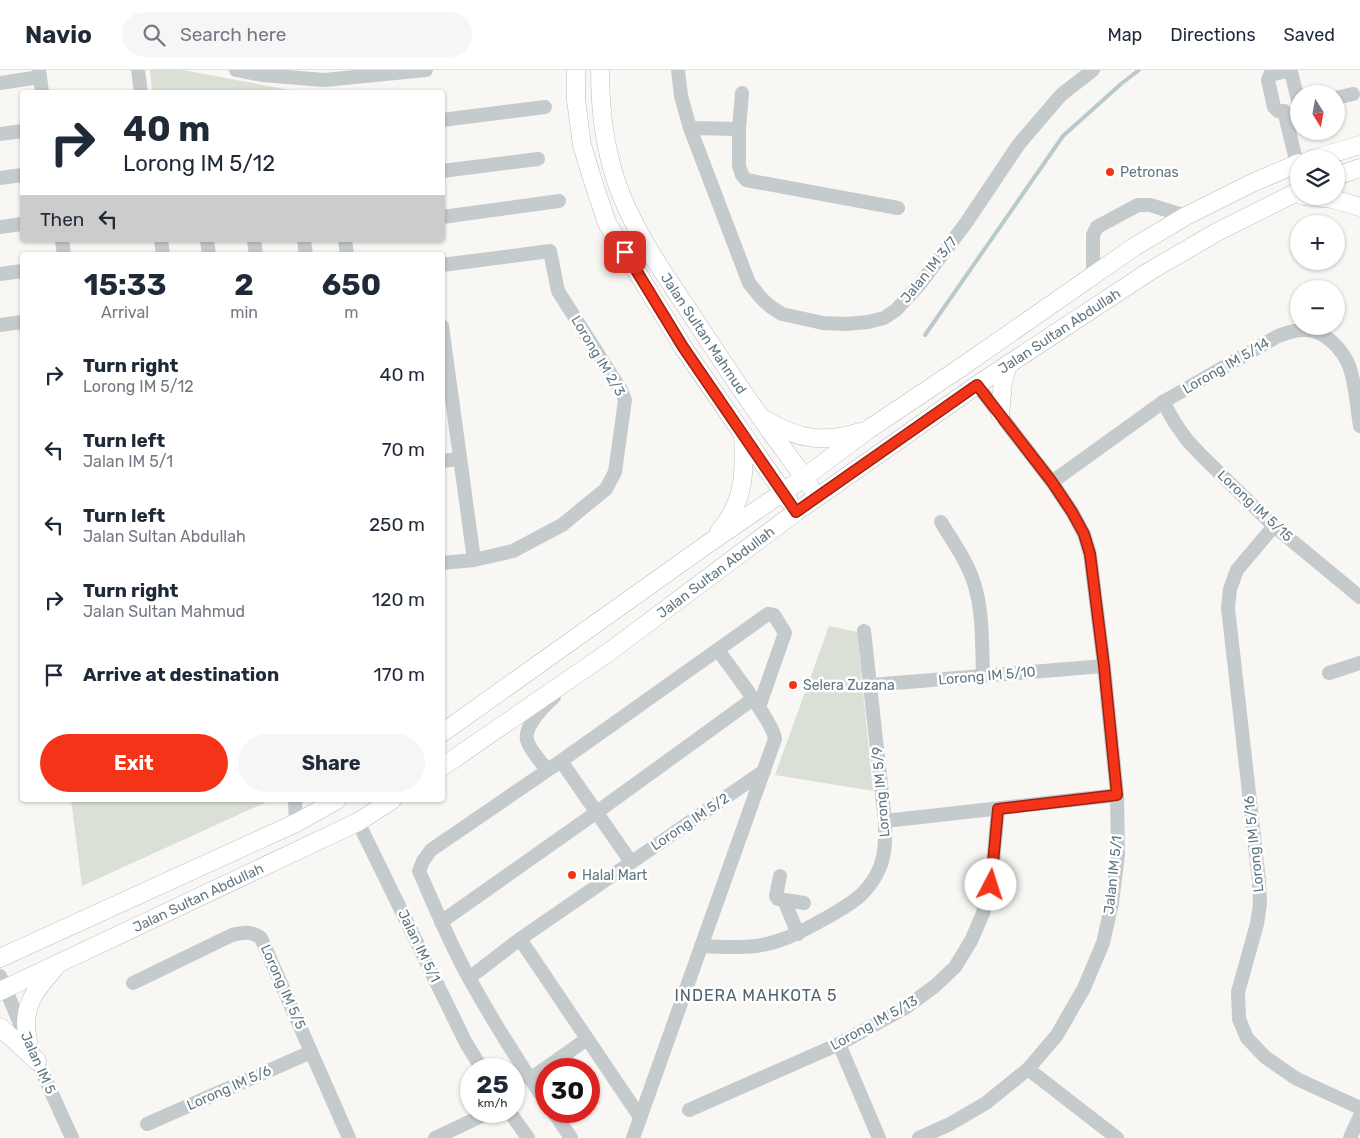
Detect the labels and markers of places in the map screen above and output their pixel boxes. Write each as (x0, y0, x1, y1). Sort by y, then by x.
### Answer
place label: Petronas (1120, 164, 1179, 181)
marker: Petronas (1104, 166, 1116, 178)
pin (604, 231, 646, 273)
place label: Selera Zuzana (803, 677, 895, 694)
marker: Selera Zuzana (787, 679, 799, 691)
place label: Halal Mart (582, 867, 648, 884)
marker: Halal Mart (566, 869, 578, 881)

